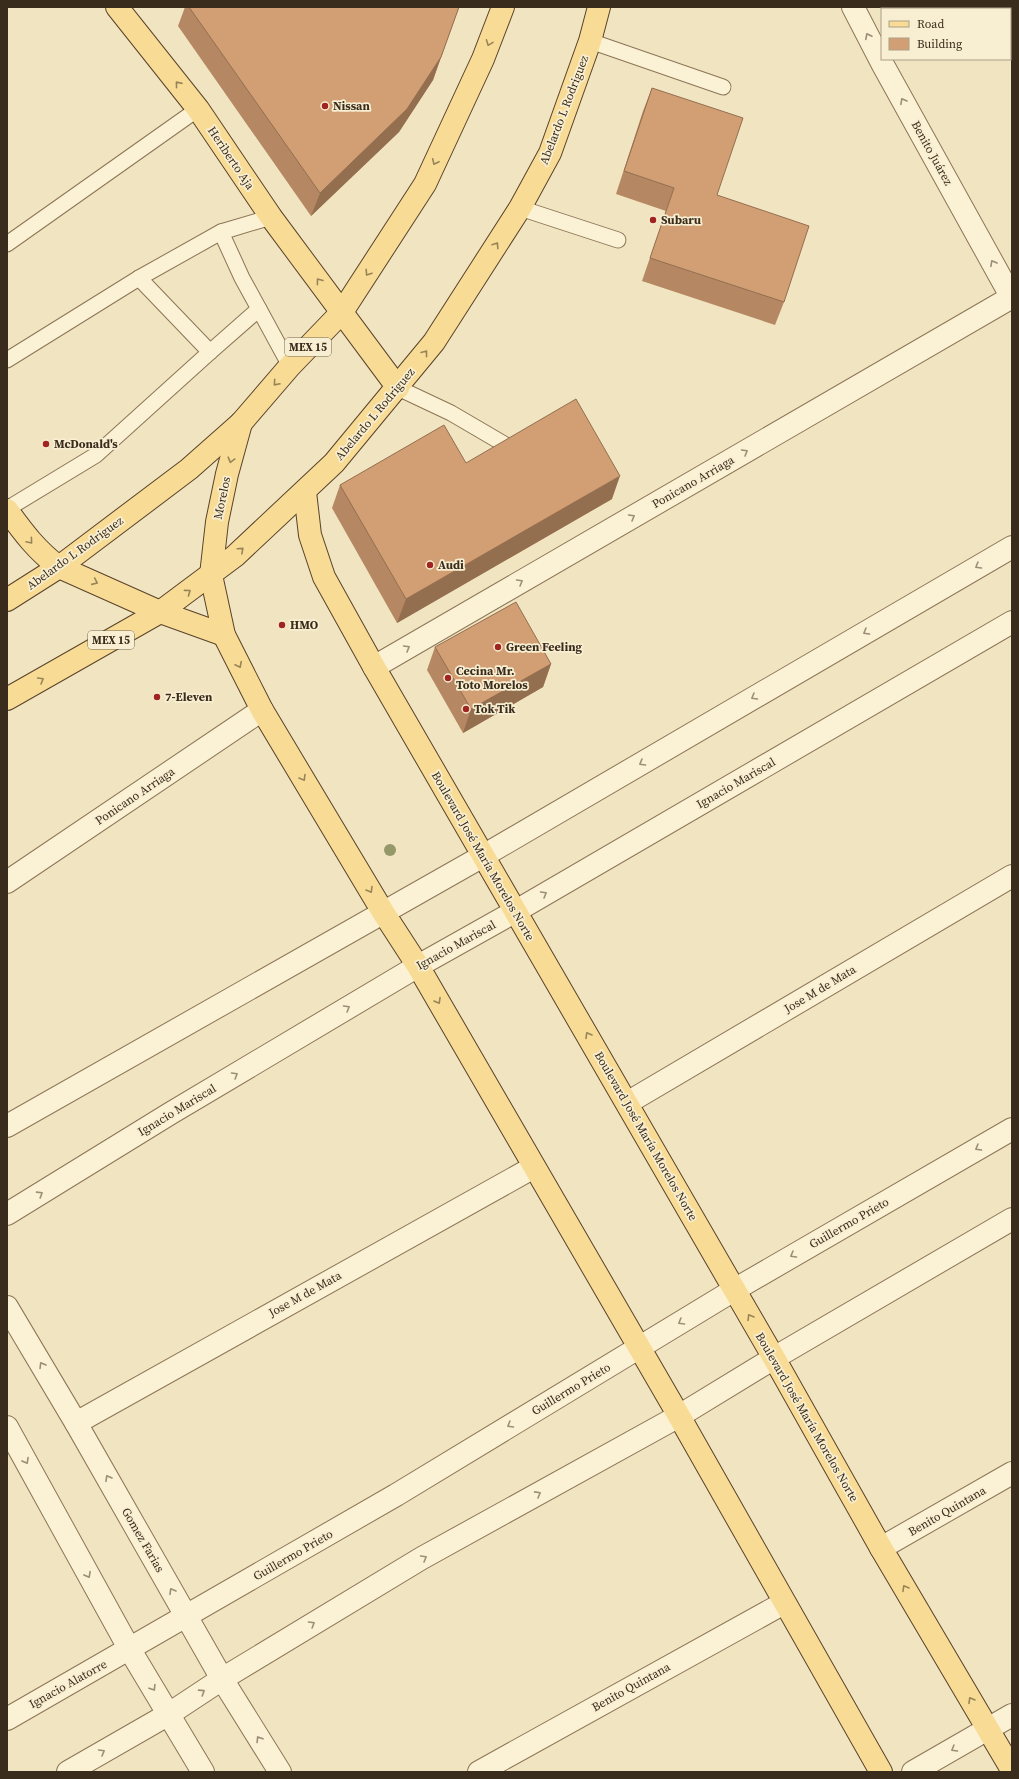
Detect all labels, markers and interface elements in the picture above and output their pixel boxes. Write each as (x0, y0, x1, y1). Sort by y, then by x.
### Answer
legend (881, 8, 1011, 60)
text: Road (917, 16, 944, 32)
one-way arrow (865, 33, 873, 40)
text: Building (917, 36, 962, 52)
one-way arrow (485, 40, 493, 47)
street label: Abelardo L Rodriguez (536, 53, 592, 167)
one-way arrow (176, 82, 183, 89)
place label: Nissan (333, 98, 370, 114)
one-way arrow (900, 98, 907, 105)
marker: Nissan (320, 101, 330, 111)
street label: Benito Juárez (908, 118, 957, 189)
street label: Heriberto Aja (204, 123, 259, 193)
one-way arrow (432, 158, 440, 165)
place label: Subaru (661, 212, 702, 228)
marker: Subaru (648, 215, 658, 225)
one-way arrow (492, 242, 499, 249)
one-way arrow (990, 260, 998, 268)
one-way arrow (365, 269, 373, 276)
one-way arrow (316, 278, 324, 285)
road number: MEX 15 (285, 338, 331, 356)
one-way arrow (420, 351, 427, 358)
street label: Abelardo L Rodriguez (332, 364, 419, 464)
one-way arrow (273, 378, 280, 385)
place label: McDonald's (54, 436, 118, 452)
marker: McDonald's (41, 439, 51, 449)
one-way arrow (741, 450, 748, 457)
street label: Ponicano Arriaga (649, 451, 738, 512)
one-way arrow (227, 457, 235, 464)
street label: Morelos (210, 475, 234, 521)
street label: Abelardo L Rodriguez (23, 512, 127, 594)
one-way arrow (628, 515, 635, 522)
one-way arrow (26, 536, 33, 544)
one-way arrow (236, 548, 244, 555)
place label: Audi (438, 557, 464, 573)
marker: Audi (425, 560, 435, 570)
one-way arrow (975, 562, 982, 569)
one-way arrow (91, 578, 98, 586)
one-way arrow (516, 580, 523, 587)
one-way arrow (184, 589, 191, 596)
place label: HMO (290, 617, 319, 633)
marker: HMO (277, 620, 287, 630)
one-way arrow (863, 627, 870, 634)
road number: MEX 15 (88, 631, 134, 649)
place label: Green Feeling (506, 639, 583, 655)
marker: Green Feeling (493, 642, 503, 652)
one-way arrow (403, 645, 410, 652)
one-way arrow (234, 661, 242, 668)
place label: Cecina Mr. Toto Morelos (456, 663, 528, 693)
marker: Cecina Mr. Toto Morelos (443, 673, 453, 683)
one-way arrow (37, 677, 44, 684)
place label: 7-Eleven (165, 689, 213, 705)
marker: 7-Eleven (152, 692, 162, 702)
one-way arrow (751, 693, 758, 700)
place label: Tok Tik (474, 701, 516, 717)
marker: Tok Tik (461, 704, 471, 714)
street label: Ignacio Mariscal (694, 754, 779, 812)
one-way arrow (639, 758, 646, 766)
street label: Ponicano Arriaga (92, 763, 179, 829)
street label: Boulevard José María Morelos Norte (428, 768, 538, 944)
one-way arrow (298, 774, 306, 781)
one-way arrow (365, 886, 372, 893)
one-way arrow (540, 892, 547, 899)
street label: Ignacio Mariscal (413, 916, 499, 973)
street label: Jose M de Mata (780, 961, 860, 1017)
one-way arrow (433, 996, 440, 1004)
one-way arrow (343, 1006, 350, 1013)
one-way arrow (585, 1032, 592, 1039)
street label: Boulevard José María Morelos Norte (591, 1048, 701, 1224)
one-way arrow (231, 1073, 238, 1080)
street label: Ignacio Mariscal (135, 1080, 219, 1140)
one-way arrow (975, 1144, 982, 1151)
one-way arrow (36, 1191, 43, 1198)
street label: Guillermo Prieto (806, 1193, 892, 1252)
one-way arrow (790, 1251, 797, 1258)
street label: Jose M de Mata (265, 1267, 345, 1321)
one-way arrow (748, 1314, 755, 1321)
one-way arrow (678, 1317, 685, 1324)
street label: Boulevard José María Morelos Norte (752, 1329, 862, 1505)
street label: Guillermo Prieto (529, 1359, 614, 1419)
one-way arrow (39, 1362, 47, 1369)
one-way arrow (507, 1421, 514, 1428)
one-way arrow (21, 1457, 28, 1464)
one-way arrow (105, 1475, 112, 1482)
street label: Benito Quintana (905, 1482, 990, 1540)
one-way arrow (533, 1492, 541, 1499)
street label: Gomez Farias (118, 1505, 168, 1575)
street label: Guillermo Prieto (250, 1525, 336, 1584)
one-way arrow (420, 1555, 427, 1562)
one-way arrow (84, 1571, 91, 1578)
one-way arrow (902, 1585, 910, 1592)
one-way arrow (170, 1588, 177, 1595)
one-way arrow (308, 1622, 315, 1629)
street label: Ignacio Alatorre (26, 1656, 110, 1712)
street label: Benito Quintana (589, 1658, 674, 1715)
one-way arrow (148, 1684, 156, 1691)
one-way arrow (197, 1690, 204, 1697)
one-way arrow (968, 1697, 975, 1705)
one-way arrow (257, 1736, 264, 1743)
one-way arrow (951, 1744, 958, 1751)
one-way arrow (97, 1750, 105, 1757)

